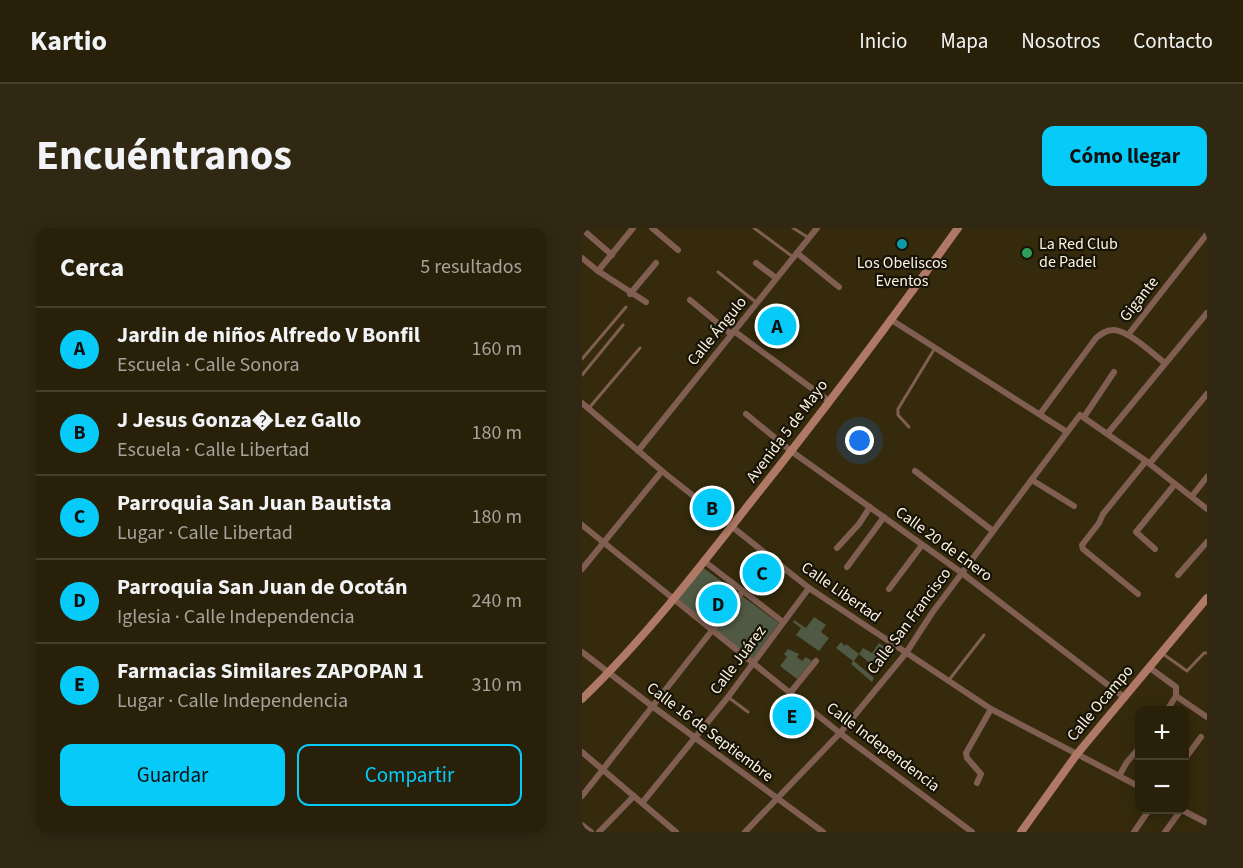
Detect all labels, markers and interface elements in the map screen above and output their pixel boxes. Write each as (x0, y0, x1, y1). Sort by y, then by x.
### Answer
text: Kartio (30, 21, 107, 61)
text: Inicio (859, 26, 907, 56)
text: Mapa (940, 26, 988, 56)
text: Nosotros (1021, 26, 1100, 56)
text: Contacto (1133, 26, 1213, 56)
text: Encuéntranos (36, 126, 292, 186)
button: Cómo llegar (1042, 126, 1207, 186)
place label: La Red Club de Padel (1039, 233, 1118, 273)
marker: Los Obeliscos Eventos (895, 237, 909, 251)
marker: La Red Club de Padel (1020, 246, 1034, 260)
text: Cerca (60, 249, 124, 286)
place label: Los Obeliscos Eventos (857, 252, 948, 292)
text: 5 resultados (420, 253, 522, 281)
street label: Gigante (1114, 272, 1164, 326)
street label: Calle Ángulo (682, 292, 752, 370)
pin: A (758, 304, 796, 348)
text: Jardin de niños Alfredo V Bonfil (117, 319, 420, 351)
text: A (74, 335, 85, 363)
text: 160 m (472, 335, 522, 363)
text: Escuela · Calle Sonora (117, 351, 299, 379)
street label: Avenida 5 de Mayo (741, 375, 833, 487)
text: J Jesus Gonza�Lez Gallo (117, 404, 361, 436)
text: B (73, 419, 86, 447)
text: 180 m (472, 419, 522, 447)
your location (845, 426, 874, 455)
text: Escuela · Calle Libertad (117, 436, 310, 464)
pin: B (692, 486, 732, 530)
text: Parroquia San Juan Bautista (117, 487, 392, 519)
street label: Calle 20 de Enero (891, 501, 997, 587)
text: C (74, 503, 85, 531)
text: 180 m (472, 503, 522, 531)
text: Lugar · Calle Libertad (117, 519, 293, 547)
pin: C (742, 550, 782, 596)
street label: Calle Libertad (797, 556, 885, 628)
street label: Calle San Francisco (862, 563, 956, 679)
text: Parroquia San Juan de Ocotán (117, 571, 408, 603)
pin: D (698, 582, 738, 626)
text: D (73, 587, 86, 615)
text: 240 m (472, 587, 522, 615)
text: Iglesia · Calle Independencia (117, 603, 355, 631)
street label: Calle Juárez (705, 621, 771, 699)
text: Farmacias Similares ZAPOPAN 1 (117, 655, 424, 687)
street label: Calle Ocampo (1062, 660, 1138, 746)
text: E (74, 671, 85, 699)
text: 310 m (472, 671, 522, 699)
street label: Calle 16 de Septiembre (642, 677, 778, 787)
text: Lugar · Calle Independencia (117, 687, 348, 715)
pin: E (772, 694, 812, 738)
street label: Calle Independencia (822, 697, 944, 797)
map controls (1135, 706, 1189, 814)
button: + (1135, 706, 1189, 760)
button: Guardar (60, 744, 285, 806)
button: Compartir (297, 744, 522, 806)
button: − (1135, 760, 1189, 814)

